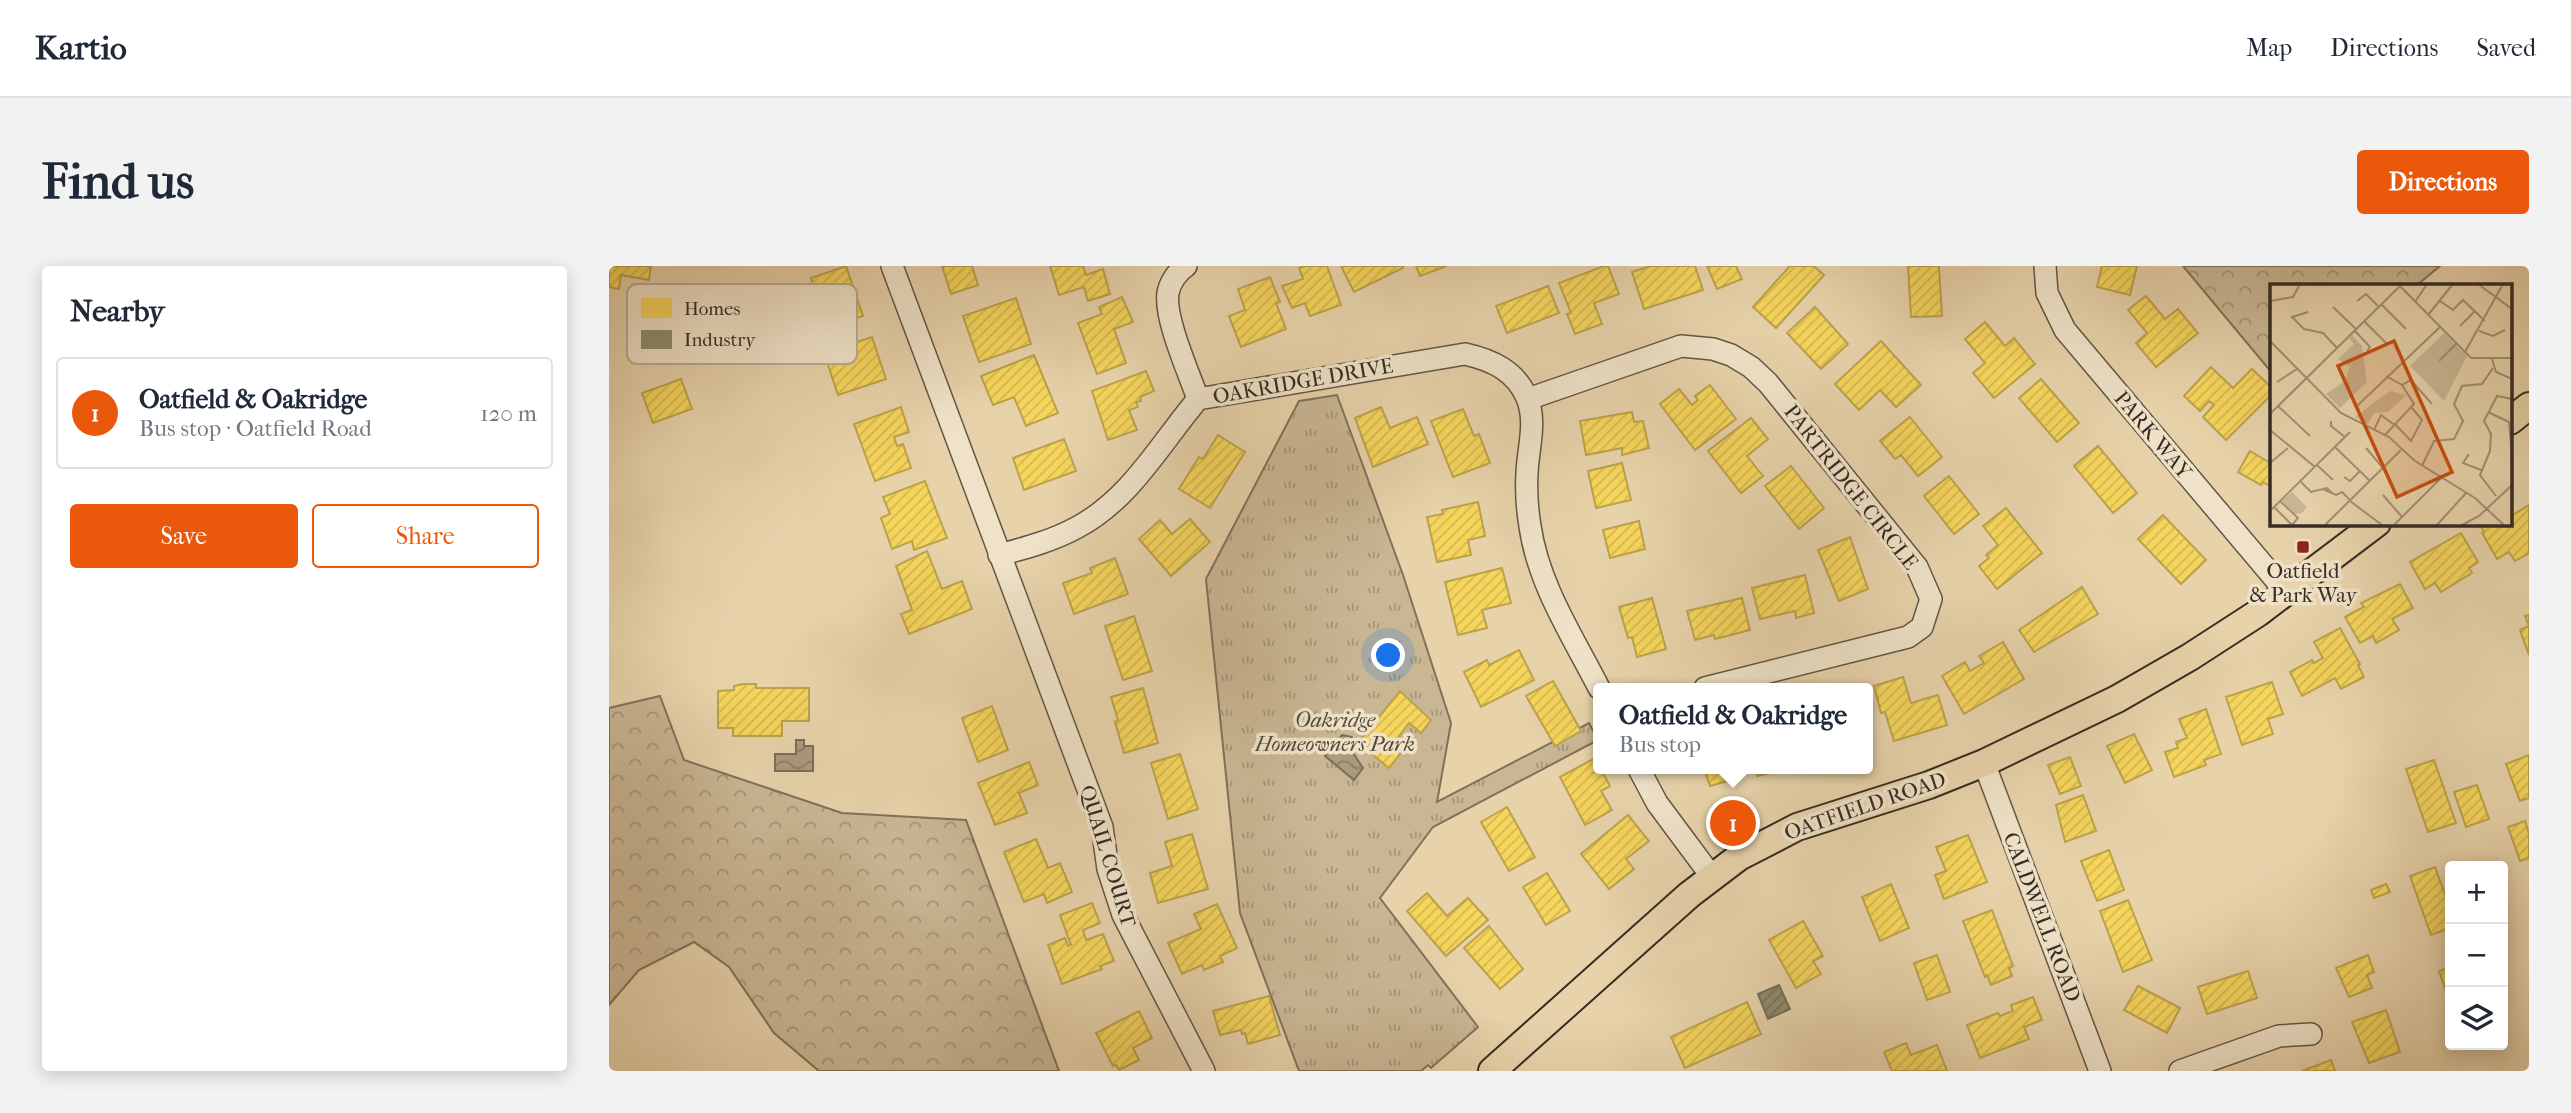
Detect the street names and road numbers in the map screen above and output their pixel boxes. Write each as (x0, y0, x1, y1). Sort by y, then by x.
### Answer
street label: OAKRIDGE DRIVE (1211, 353, 1395, 409)
street label: PARK WAY (2109, 386, 2197, 484)
street label: PARTRIDGE CIRCLE (1779, 400, 1923, 574)
street label: OATFIELD ROAD (1781, 767, 1949, 845)
street label: QUAIL COURT (1075, 782, 1141, 930)
street label: CALDWELL ROAD (1999, 829, 2085, 1005)

